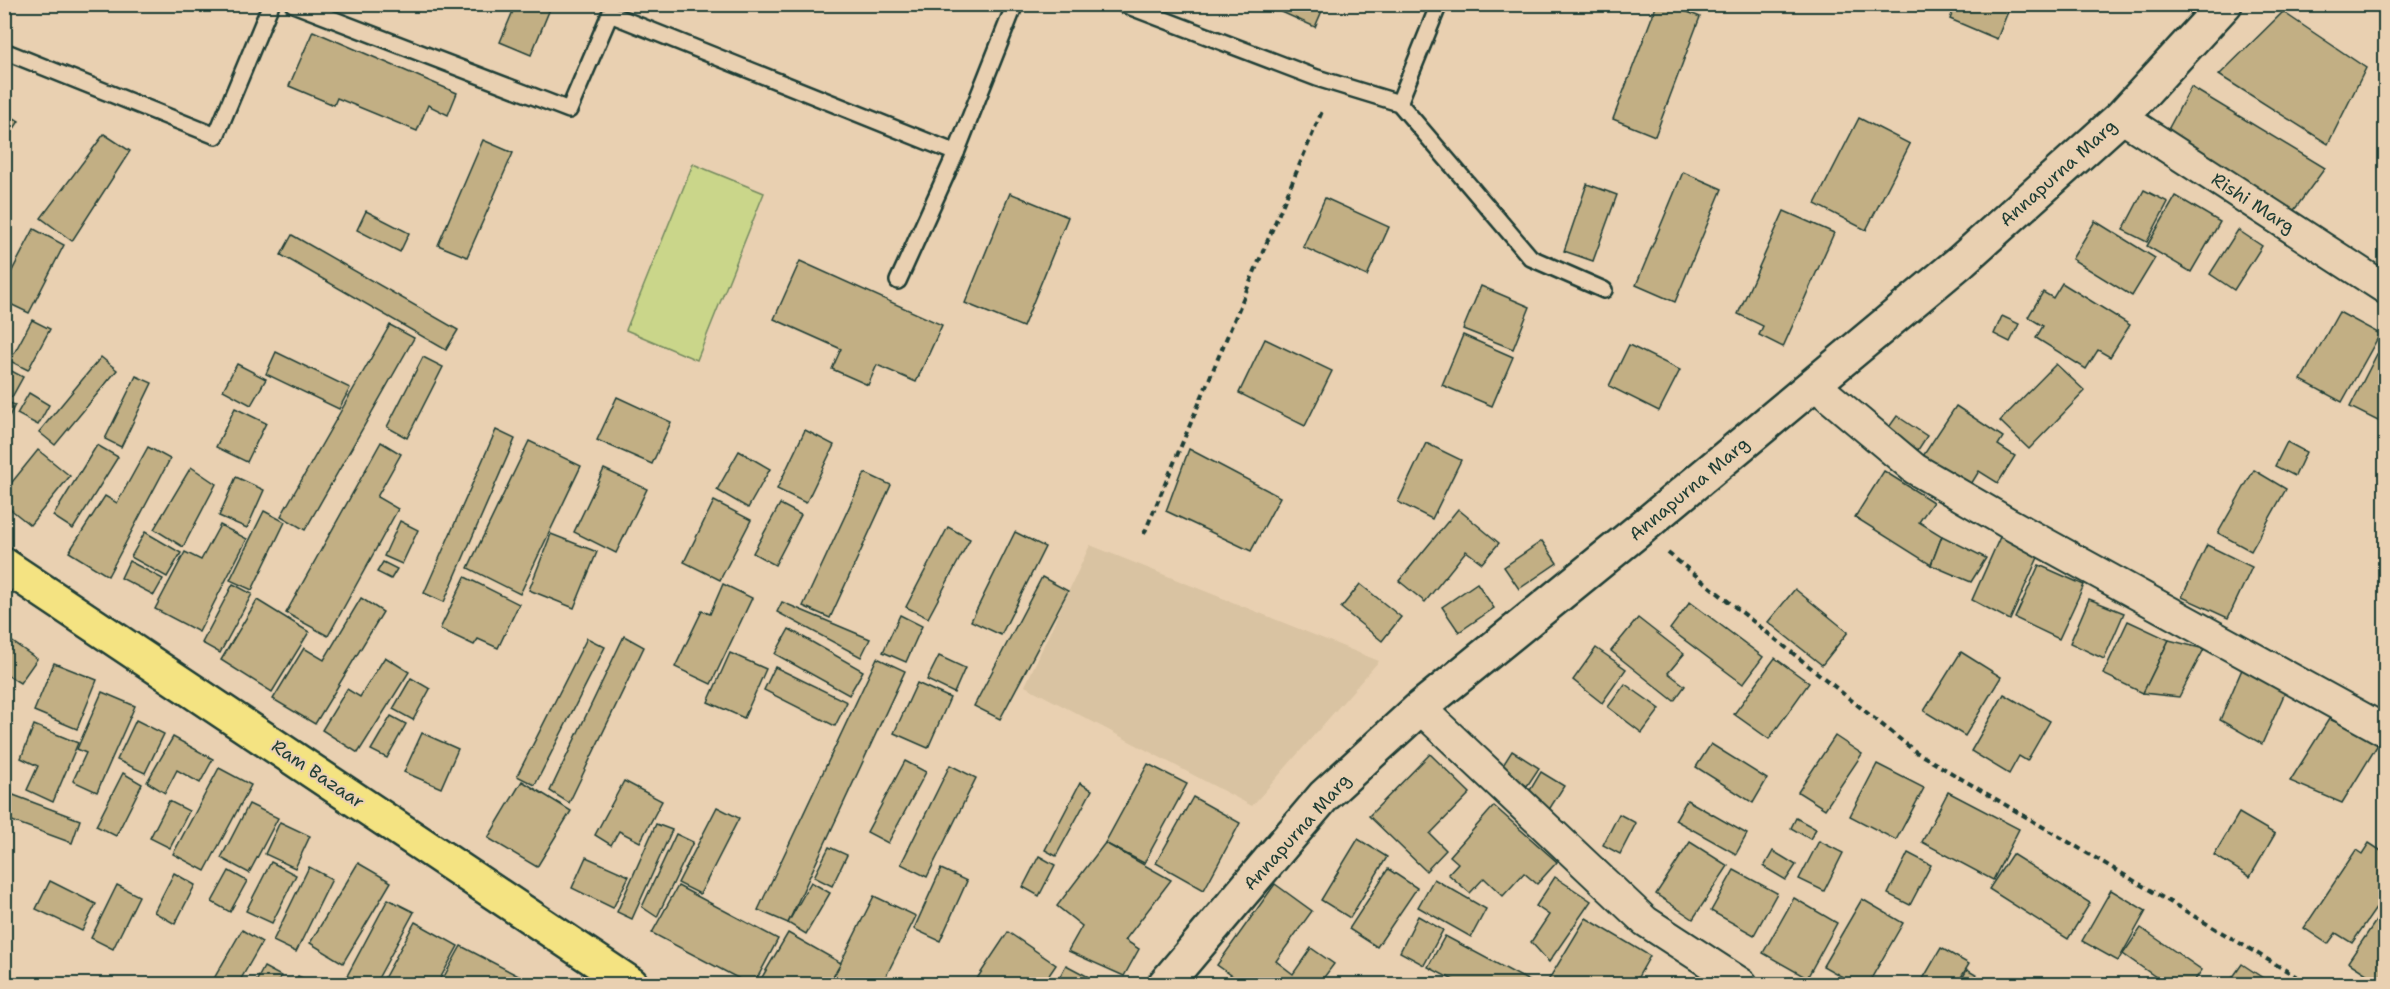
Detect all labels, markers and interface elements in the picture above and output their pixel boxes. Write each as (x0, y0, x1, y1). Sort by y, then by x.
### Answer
street label: Annapurna Marg (1994, 114, 2122, 232)
street label: Rishi Marg (2207, 167, 2299, 239)
street label: Annapurna Marg (1624, 432, 1754, 546)
street label: Ram Bazaar (267, 734, 369, 814)
street label: Annapurna Marg (1238, 768, 1356, 896)

